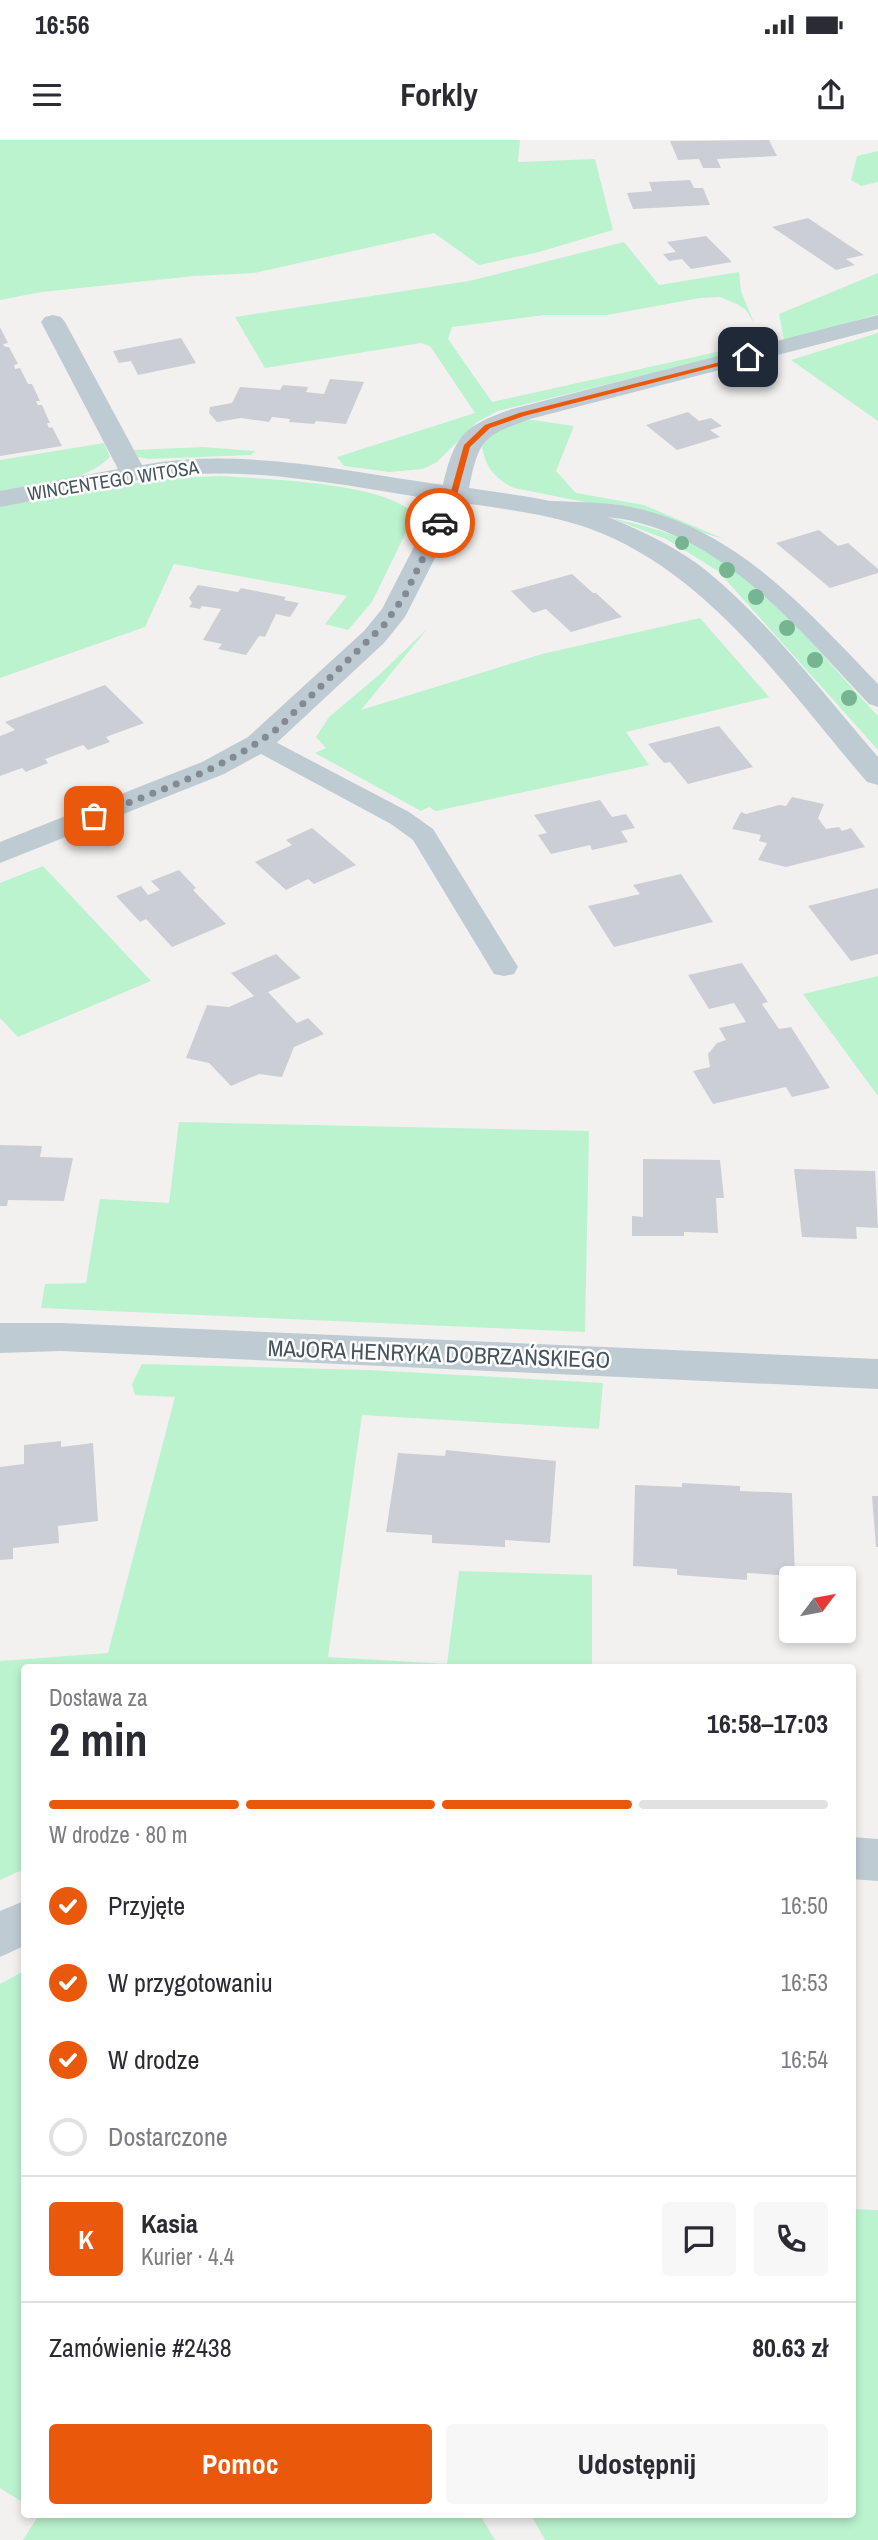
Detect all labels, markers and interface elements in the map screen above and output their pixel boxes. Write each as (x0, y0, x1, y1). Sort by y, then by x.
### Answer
text: 16:56 (35, 7, 90, 42)
text: Forkly (400, 73, 478, 116)
icon: menu (28, 76, 66, 114)
icon: share (812, 76, 850, 114)
pin (718, 327, 778, 387)
icon: home (729, 338, 767, 376)
street label: WINCENTEGO WITOSA (26, 454, 201, 506)
courier (405, 488, 475, 558)
icon: car (421, 504, 459, 542)
pin (64, 786, 124, 846)
icon: bag (75, 797, 113, 835)
street label: MAJORA HENRYKA DOBRZAŃSKIEGO (267, 1332, 611, 1375)
north arrow (779, 1566, 856, 1643)
map controls (779, 1566, 856, 1643)
text: Dostawa za (49, 1682, 148, 1713)
text: 16:58–17:03 (707, 1706, 828, 1741)
text: 2 min (49, 1708, 148, 1770)
text: W drodze · 80 m (49, 1819, 187, 1850)
icon: check (49, 1887, 87, 1925)
text: Przyjęte (108, 1888, 185, 1923)
text: 16:50 (781, 1890, 828, 1921)
icon: check (49, 1964, 87, 2002)
text: W przygotowaniu (108, 1965, 273, 2000)
text: 16:53 (781, 1967, 828, 1998)
icon: check (49, 2041, 87, 2079)
text: W drodze (108, 2042, 199, 2077)
text: 16:54 (781, 2044, 828, 2075)
text: Dostarczone (108, 2119, 228, 2154)
button: chat (662, 2202, 736, 2276)
button: phone (754, 2202, 828, 2276)
text: Kasia (141, 2206, 198, 2241)
text: K (78, 2222, 94, 2257)
text: Kurier · 4.4 (141, 2241, 234, 2272)
text: Zamówienie #2438 (49, 2330, 232, 2365)
text: 80.63 zł (752, 2330, 828, 2365)
button: Pomoc (49, 2424, 432, 2504)
button: Udostępnij (446, 2424, 828, 2504)

